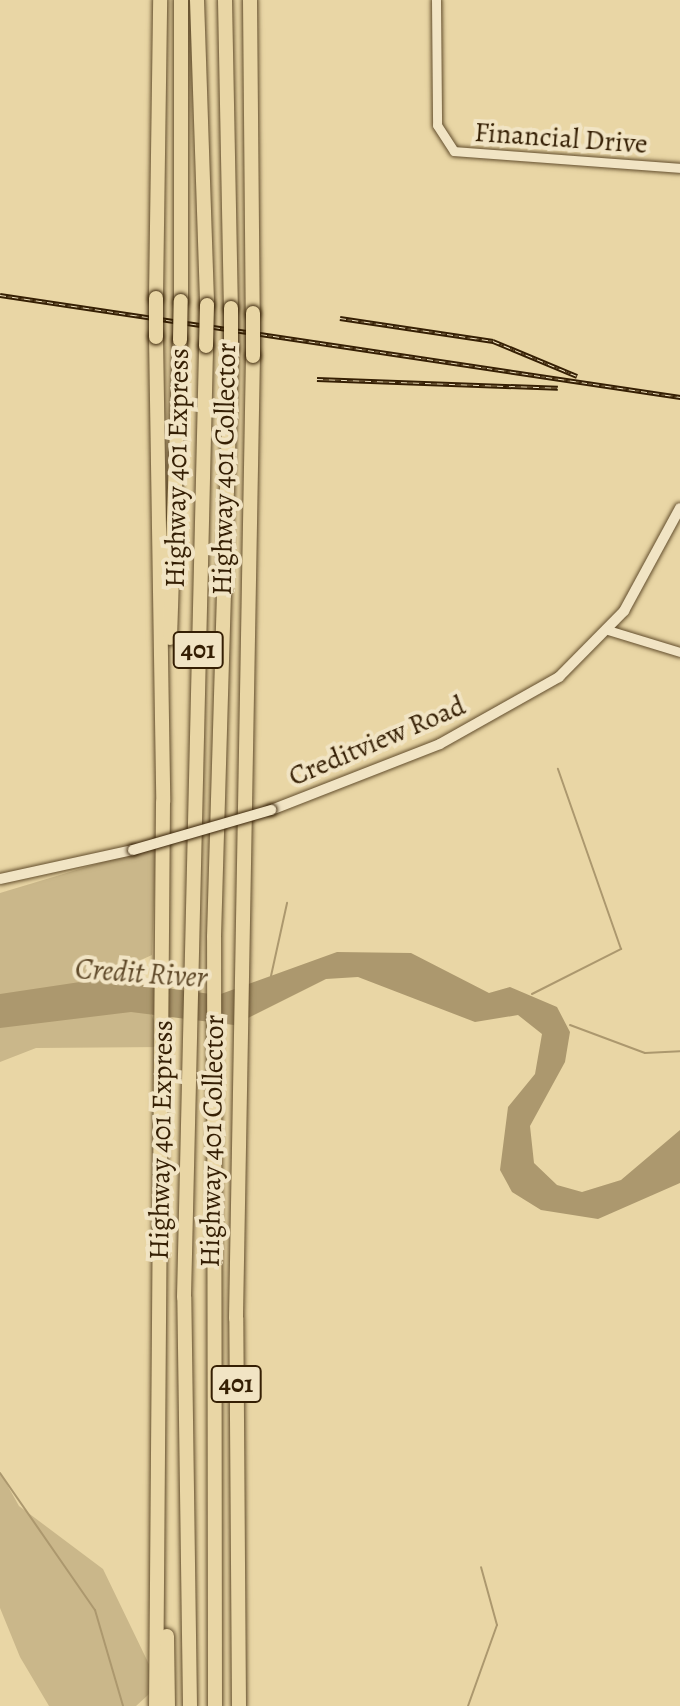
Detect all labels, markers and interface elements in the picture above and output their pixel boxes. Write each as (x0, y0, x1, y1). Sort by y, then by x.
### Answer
street label: Financial Drive (473, 115, 649, 161)
street label: Highway 401 Collector (205, 342, 243, 596)
street label: Highway 401 Express (158, 348, 196, 588)
road number: 401 (172, 628, 224, 672)
street label: Creditview Road (284, 689, 470, 793)
water label: Credit River (74, 950, 208, 996)
street label: Highway 401 Collector (193, 1014, 231, 1268)
street label: Highway 401 Express (142, 1020, 180, 1260)
road number: 401 (210, 1362, 262, 1406)

